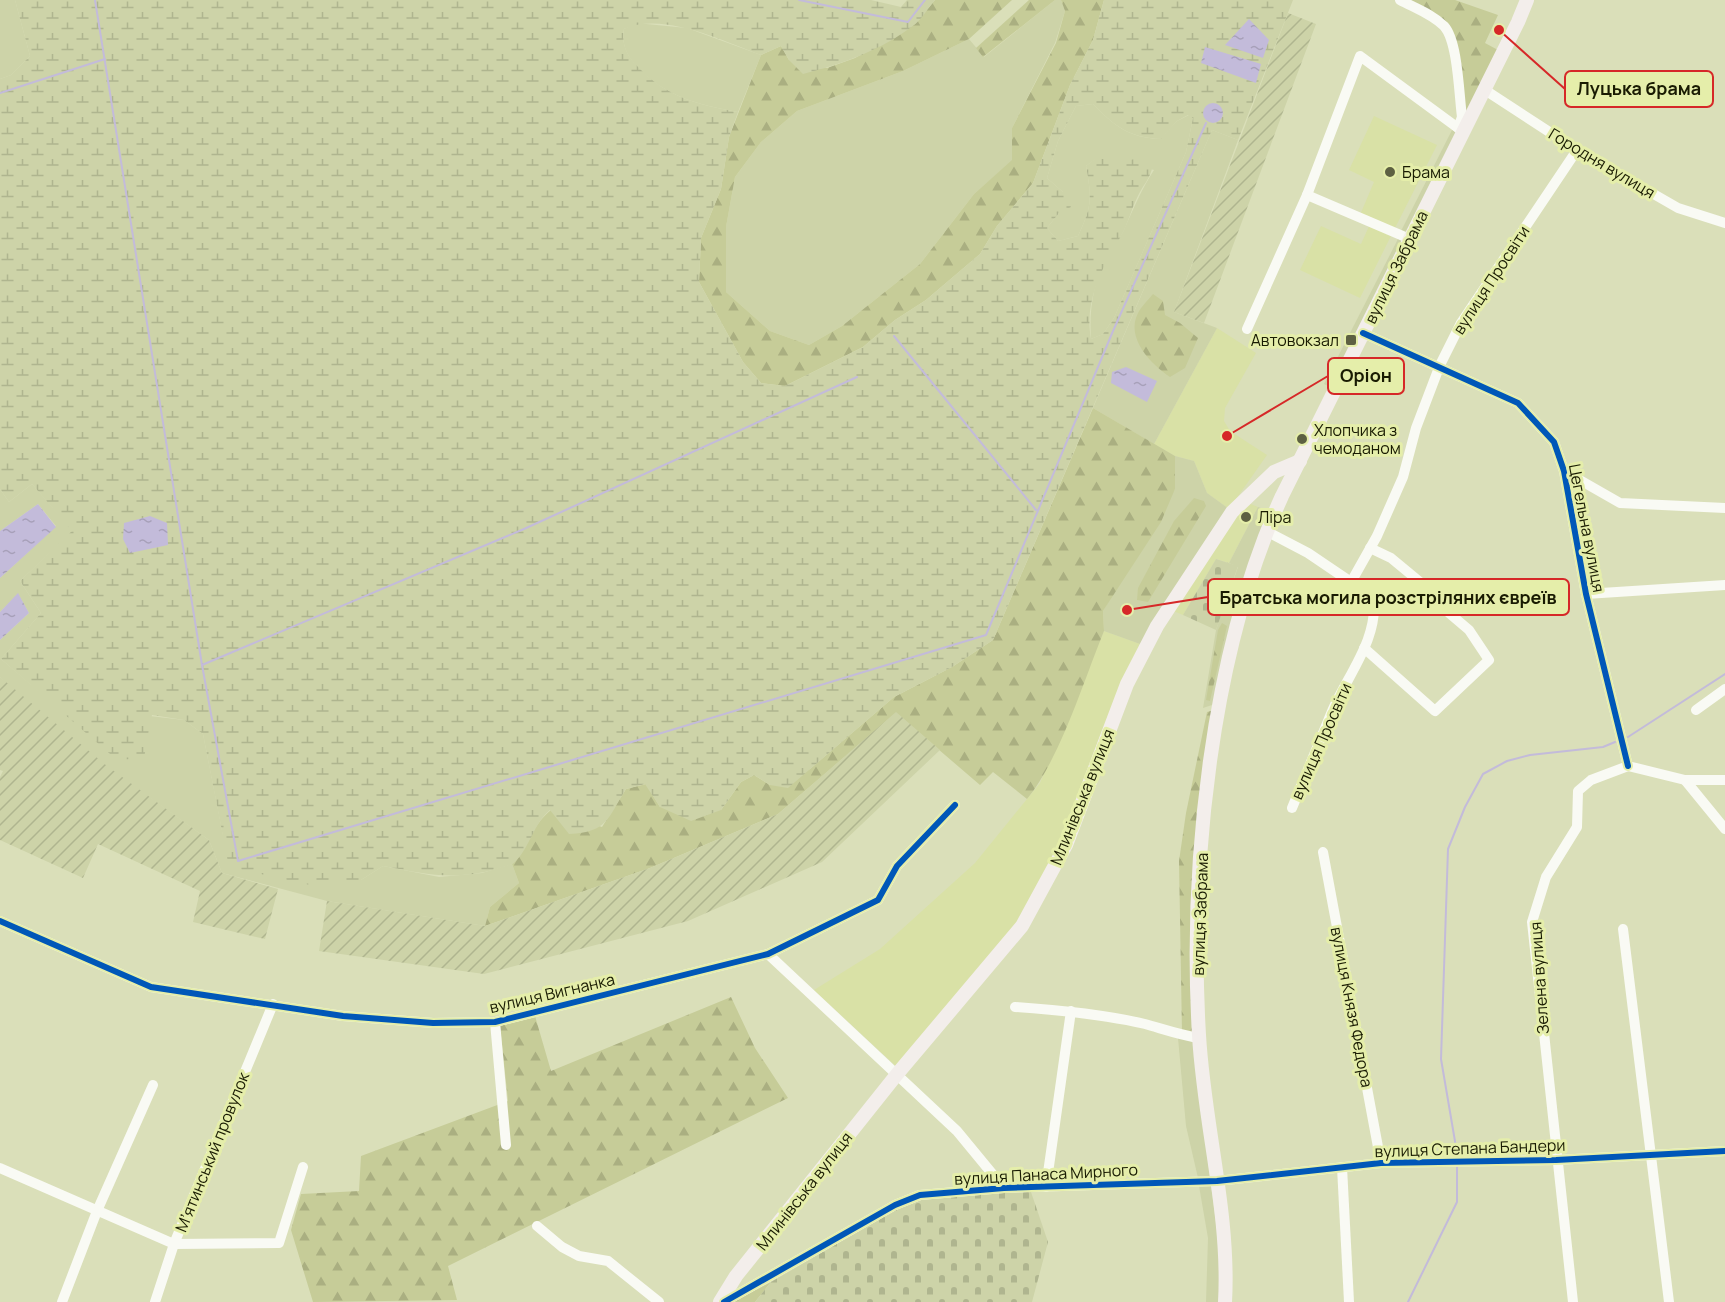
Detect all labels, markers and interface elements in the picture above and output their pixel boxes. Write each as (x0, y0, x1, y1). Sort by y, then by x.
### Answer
callout: Луцька брама (1565, 71, 1713, 107)
text: Луцька брама (1577, 76, 1701, 100)
street label: Городня вулиця (1545, 123, 1659, 203)
place label: Брама (1402, 161, 1450, 183)
marker: Брама (1383, 165, 1397, 179)
street label: вулиця Забрама (1359, 207, 1433, 327)
street label: вулиця Просвіти (1448, 221, 1534, 339)
place label: Автовокзал (1251, 329, 1339, 351)
marker: Автовокзал (1344, 333, 1358, 347)
callout: Оріон (1328, 358, 1404, 394)
text: Оріон (1340, 363, 1392, 387)
place label: Хлопчика з чемоданом (1314, 419, 1401, 459)
marker: Хлопчика з чемоданом (1295, 432, 1309, 446)
street label: Цегельна вулиця (1564, 462, 1610, 594)
place label: Ліра (1258, 506, 1291, 528)
marker: Ліра (1239, 510, 1253, 524)
callout: Братська могила розстріляних євреїв (1208, 579, 1569, 615)
text: Братська могила розстріляних євреїв (1219, 585, 1557, 609)
street label: вулиця Просвіти (1285, 679, 1357, 803)
street label: Млинівська вулиця (1045, 726, 1119, 868)
street label: вулиця Забрама (1187, 852, 1213, 976)
street label: Зелена вулиця (1524, 921, 1554, 1035)
street label: вулиця Князя Федора (1326, 925, 1378, 1089)
street label: вулиця Вигнанка (487, 968, 617, 1018)
street label: Мʼятинський провулок (170, 1068, 255, 1235)
street label: Млинівська вулиця (751, 1127, 857, 1255)
street label: вулиця Степана Бандери (1374, 1134, 1566, 1162)
street label: вулиця Панаса Мирного (954, 1158, 1138, 1190)

